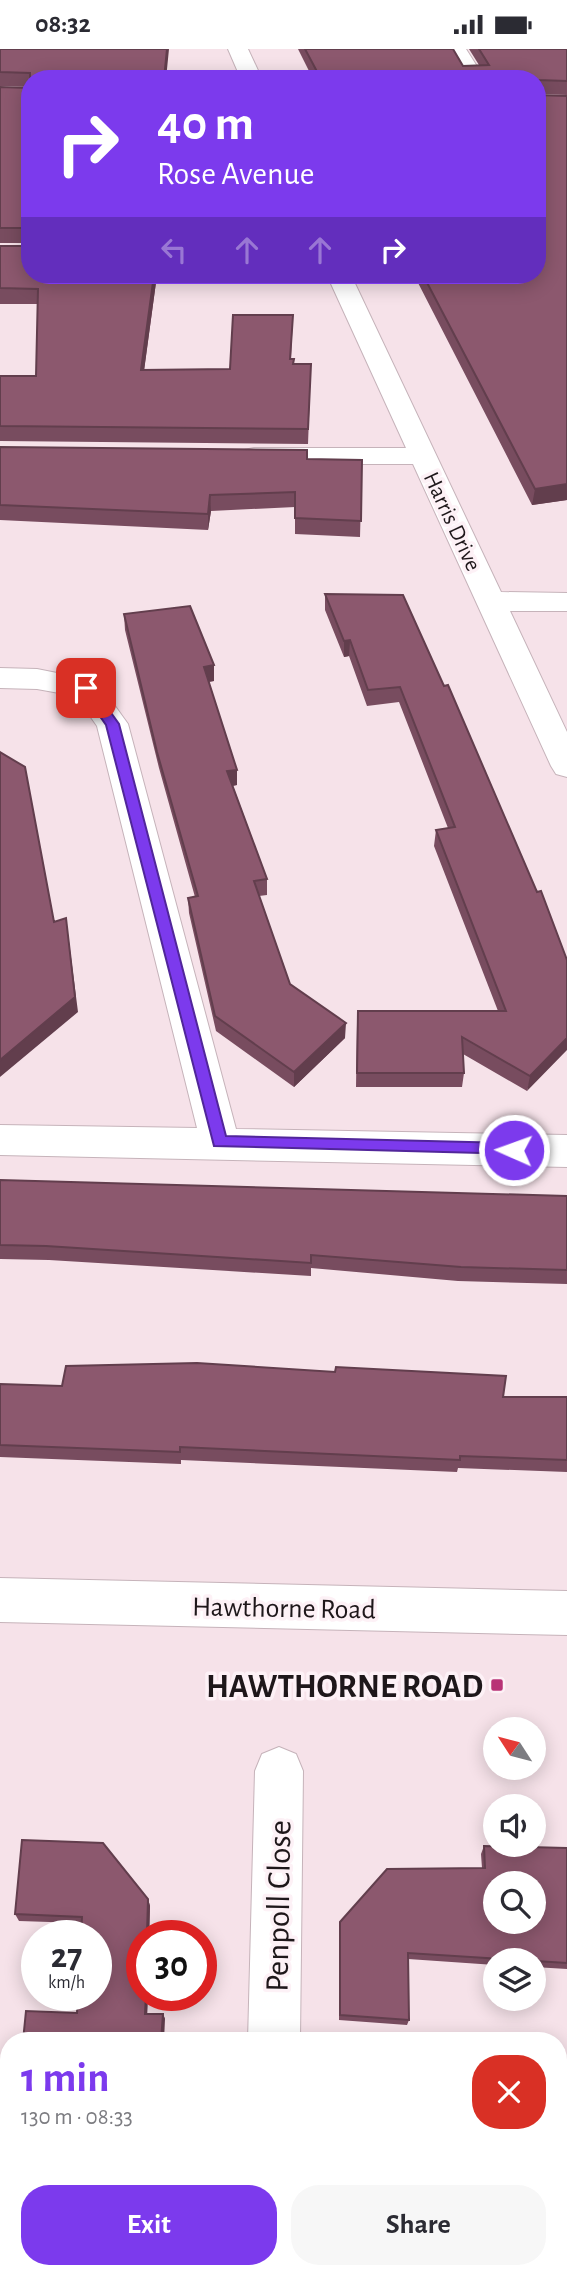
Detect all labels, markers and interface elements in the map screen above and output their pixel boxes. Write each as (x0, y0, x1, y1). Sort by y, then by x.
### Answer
text: 08:32 (35, 11, 91, 37)
icon: right (42, 98, 133, 189)
text: 40 m (157, 100, 254, 149)
text: Rose Avenue (157, 158, 314, 190)
icon: left (155, 231, 193, 269)
icon: ahead (228, 231, 266, 269)
icon: ahead (301, 231, 339, 269)
icon: right (374, 231, 412, 269)
street label: Harris Drive (419, 469, 485, 575)
pin (56, 658, 116, 718)
icon: arrive (67, 669, 105, 707)
position arrow (477, 1113, 551, 1187)
street label: Hawthorne Road (192, 1593, 376, 1625)
place label: HAWTHORNE ROAD (206, 1671, 483, 1704)
marker: HAWTHORNE ROAD (489, 1677, 505, 1693)
north arrow (483, 1717, 546, 1780)
map controls (483, 1717, 546, 2011)
button: sound (483, 1794, 546, 1857)
street label: Penpoll Close (262, 1820, 297, 1992)
button: search (483, 1871, 546, 1934)
speed limit sign: 30 (126, 1920, 217, 2011)
text: 27 (51, 1939, 82, 1974)
button: layers (483, 1948, 546, 2011)
text: km/h (48, 1974, 85, 1992)
button: close (472, 2055, 546, 2129)
text: 1 min (21, 2057, 110, 2099)
text: 130 m · 08:33 (21, 2106, 133, 2129)
button: Exit (21, 2185, 277, 2265)
button: Share (291, 2185, 546, 2265)

